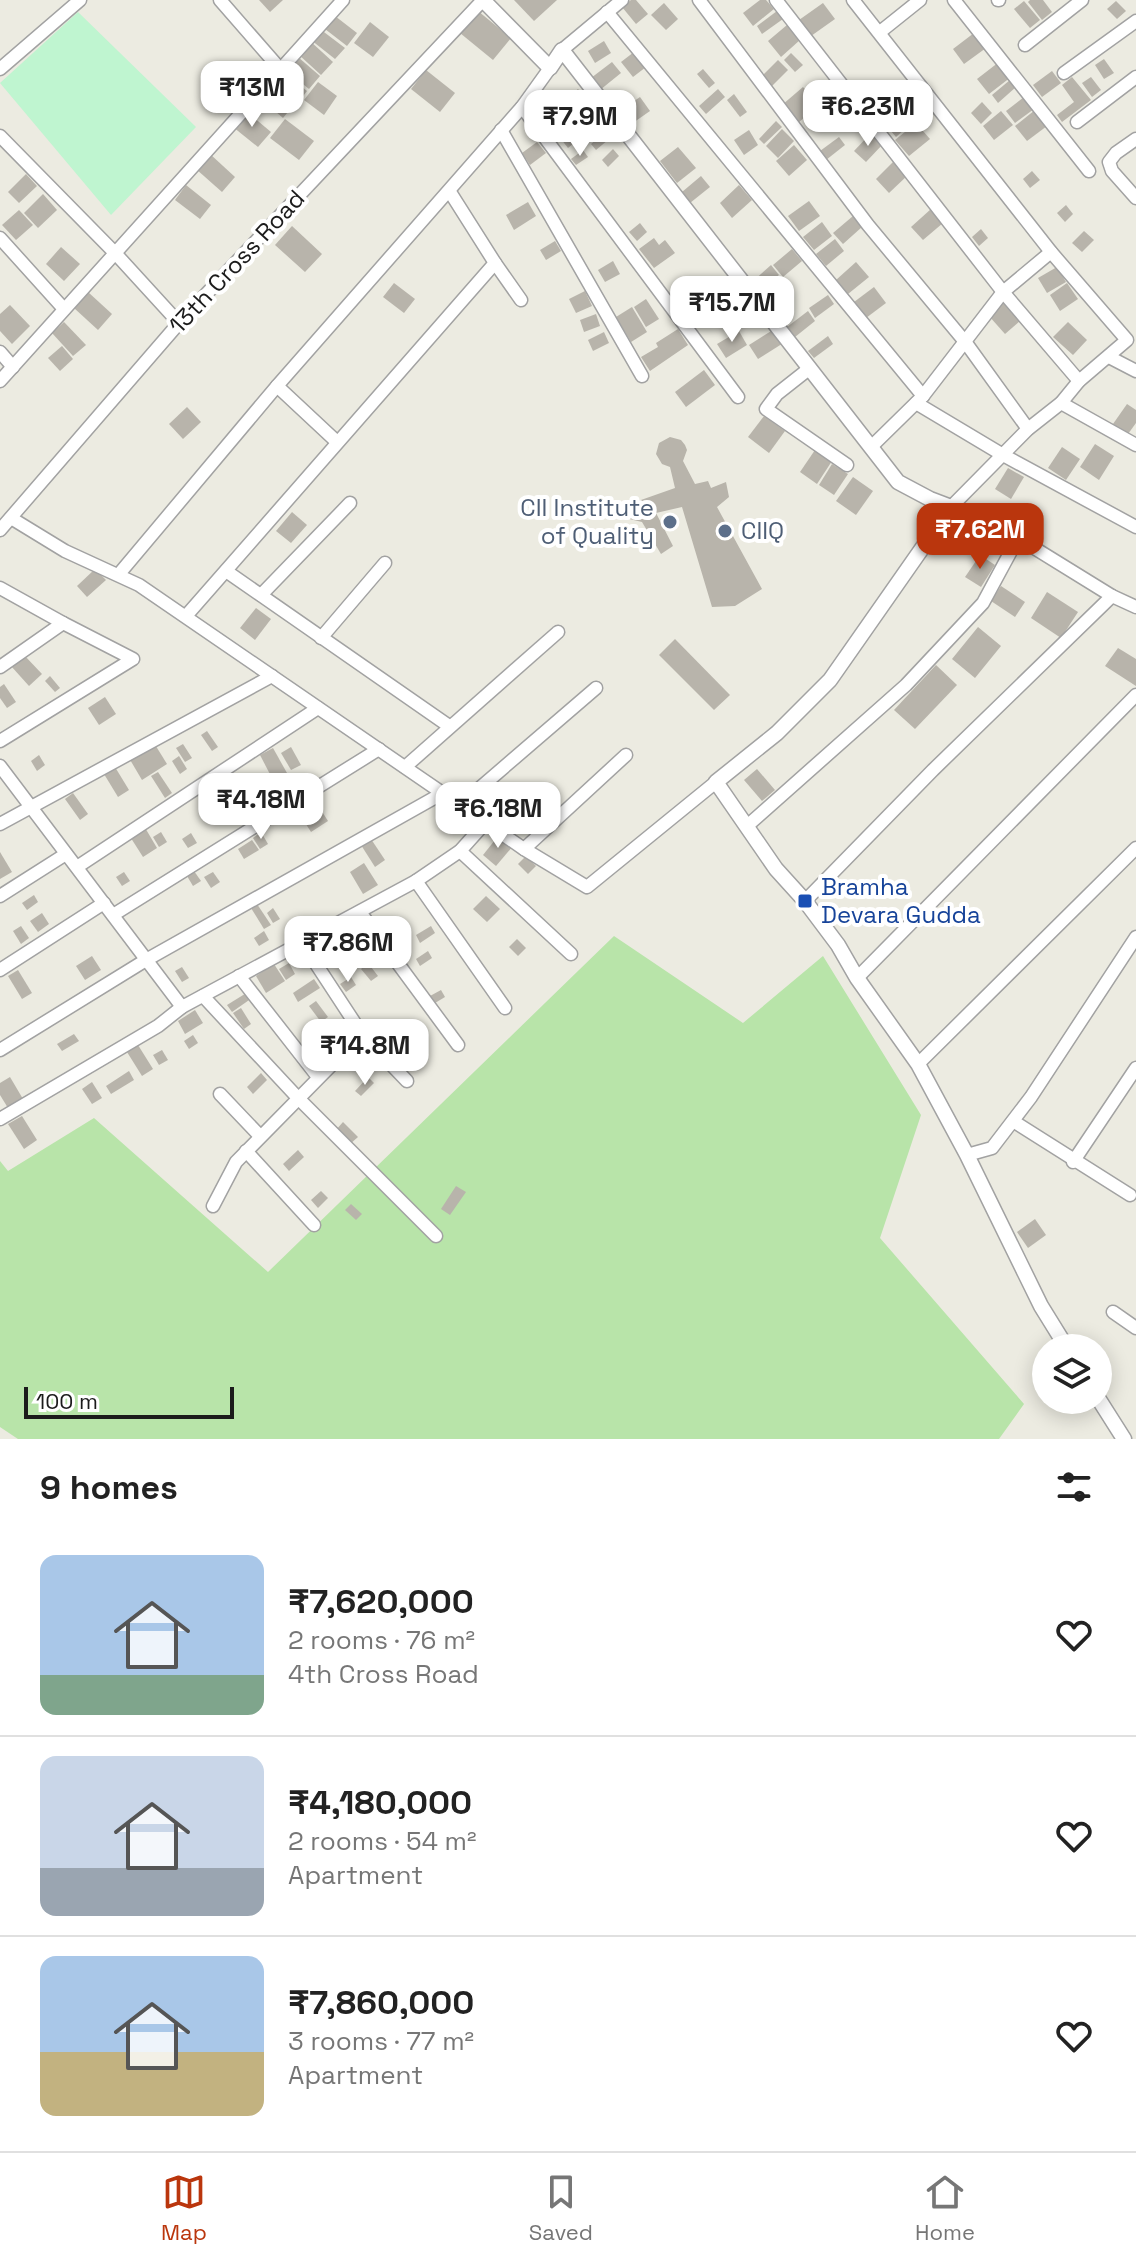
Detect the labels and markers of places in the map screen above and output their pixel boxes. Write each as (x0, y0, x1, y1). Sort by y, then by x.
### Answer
pin: ₹13M (205, 61, 299, 129)
pin: ₹6.23M (803, 80, 933, 148)
pin: ₹7.9M (524, 90, 636, 158)
pin: ₹15.7M (667, 276, 797, 344)
place label: CII Institute of Quality (520, 492, 654, 551)
pin: ₹7.62M (915, 503, 1045, 571)
marker: CII Institute of Quality (661, 513, 679, 531)
place label: CIIQ (741, 515, 784, 546)
marker: CIIQ (716, 522, 734, 540)
pin: ₹4.18M (196, 773, 326, 841)
pin: ₹6.18M (433, 782, 563, 850)
place label: Bramha Devara Gudda (821, 871, 981, 930)
marker: Bramha Devara Gudda (796, 892, 814, 910)
pin: ₹7.86M (283, 916, 413, 984)
pin: ₹14.8M (300, 1019, 430, 1087)

